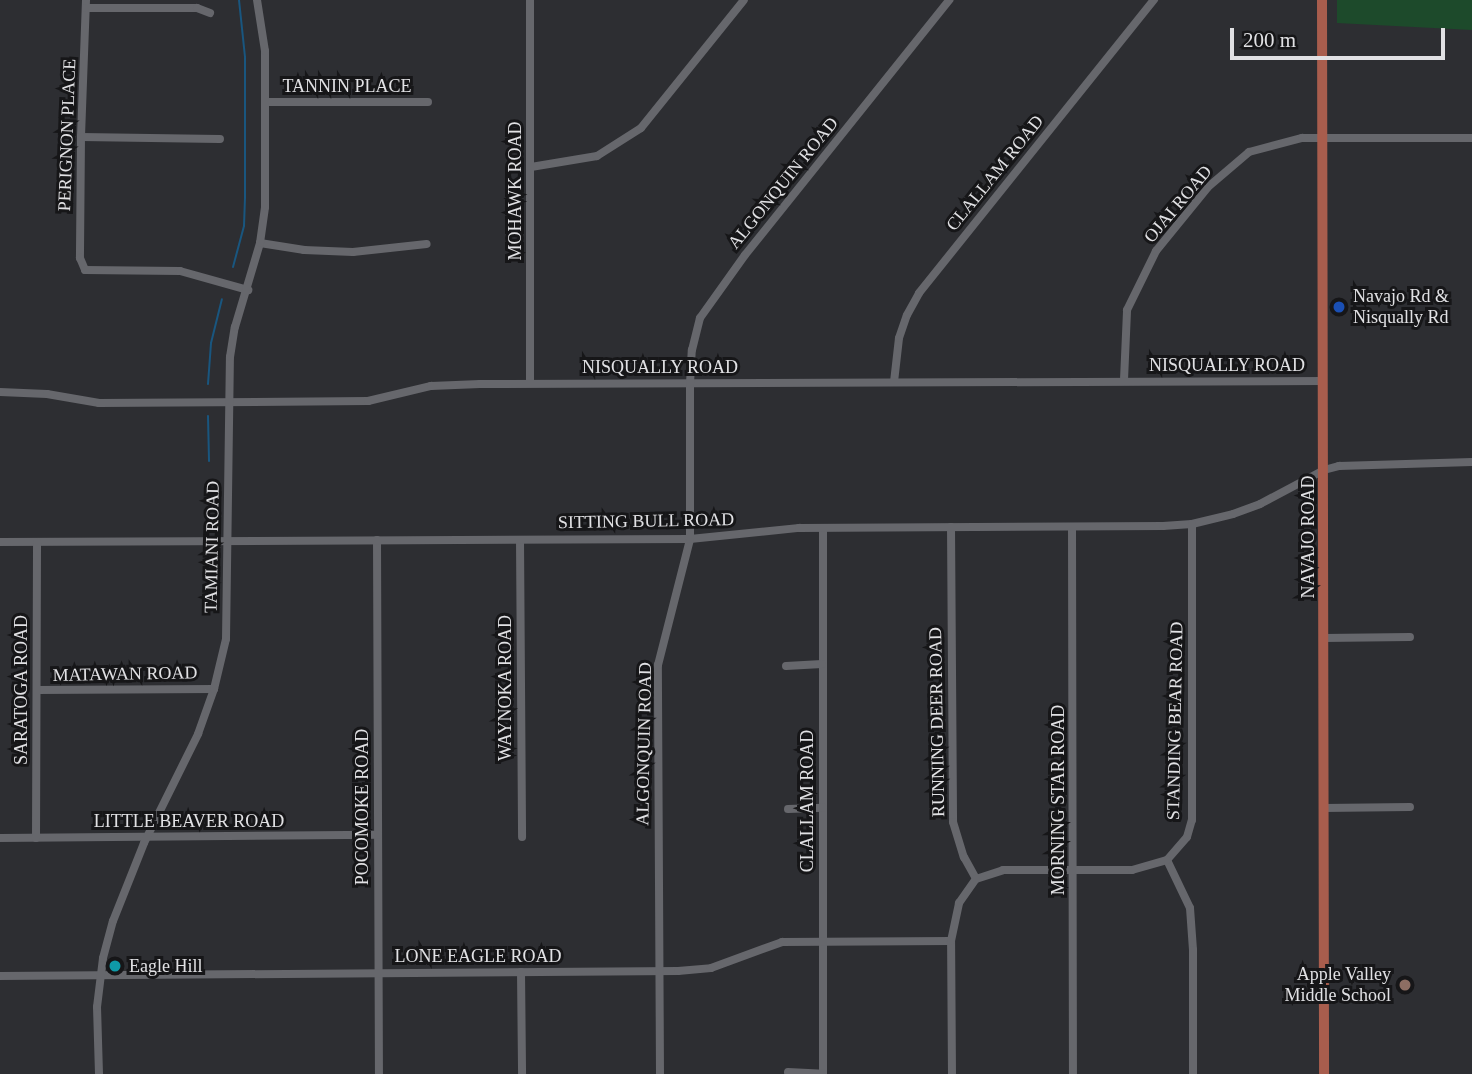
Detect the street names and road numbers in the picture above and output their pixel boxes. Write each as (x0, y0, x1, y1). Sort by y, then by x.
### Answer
street label: PERIGNON PLACE (54, 58, 80, 212)
street label: TANNIN PLACE (282, 75, 412, 97)
street label: CLALLAM ROAD (942, 111, 1048, 235)
street label: ALGONQUIN ROAD (723, 113, 843, 253)
street label: MOHAWK ROAD (504, 121, 526, 261)
street label: OJAI ROAD (1139, 161, 1217, 247)
street label: NISQUALLY ROAD (1149, 354, 1305, 376)
street label: NISQUALLY ROAD (582, 356, 738, 378)
street label: NAVAJO ROAD (1297, 476, 1319, 598)
street label: TAMIANI ROAD (200, 481, 224, 613)
street label: SITTING BULL ROAD (557, 509, 735, 533)
street label: SARATOGA ROAD (10, 614, 32, 766)
street label: WAYNOKA ROAD (494, 615, 516, 761)
street label: STANDING BEAR ROAD (1162, 622, 1188, 820)
street label: RUNNING DEER ROAD (925, 627, 949, 817)
street label: MATAWAN ROAD (53, 662, 197, 686)
street label: ALGONQUIN ROAD (632, 662, 656, 826)
street label: MORNING STAR ROAD (1047, 705, 1069, 895)
street label: POCOMOKE ROAD (351, 729, 373, 885)
street label: CLALLAM ROAD (796, 730, 818, 872)
street label: LITTLE BEAVER ROAD (94, 810, 284, 832)
street label: LONE EAGLE ROAD (395, 945, 561, 967)

